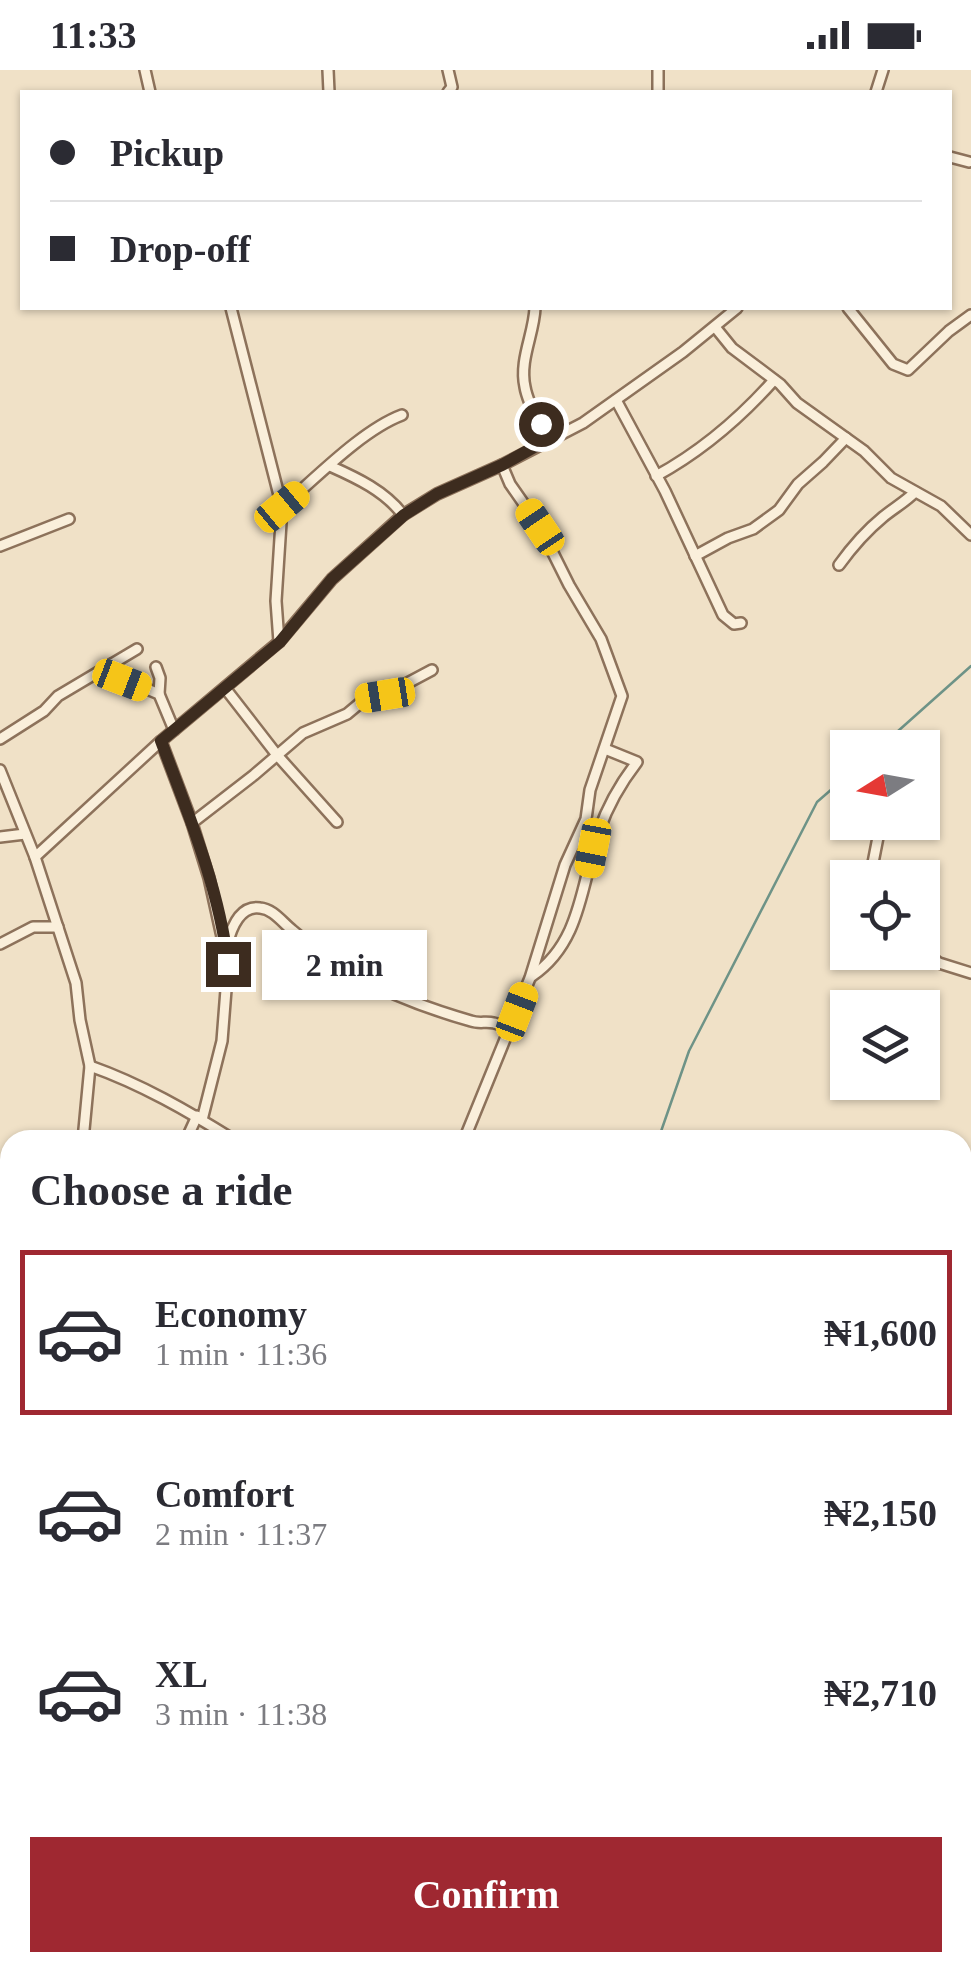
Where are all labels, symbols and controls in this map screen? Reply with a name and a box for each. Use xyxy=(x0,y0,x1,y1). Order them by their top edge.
text: 11:33 xyxy=(50,14,137,56)
text: Pickup xyxy=(110,132,224,174)
text: Drop-off xyxy=(110,228,251,270)
route start xyxy=(519,402,564,447)
car xyxy=(249,476,315,538)
car xyxy=(511,494,569,560)
car xyxy=(89,655,155,705)
car xyxy=(353,675,417,715)
north arrow xyxy=(830,730,940,840)
map controls xyxy=(830,730,940,1100)
car xyxy=(573,816,613,880)
button: locate xyxy=(830,860,940,970)
callout: 2 min xyxy=(263,929,428,999)
route end xyxy=(206,942,251,987)
text: 2 min xyxy=(306,947,383,983)
car xyxy=(492,979,542,1045)
button: layers xyxy=(830,990,940,1100)
text: Choose a ride xyxy=(30,1165,293,1215)
icon: car xyxy=(35,1288,125,1378)
text: Economy xyxy=(155,1293,307,1335)
text: ₦1,600 xyxy=(824,1312,937,1354)
text: 1 min · 11:36 xyxy=(155,1336,327,1372)
icon: car xyxy=(35,1468,125,1558)
text: Comfort xyxy=(155,1473,294,1515)
text: ₦2,150 xyxy=(824,1492,937,1534)
text: 2 min · 11:37 xyxy=(155,1516,327,1552)
icon: car xyxy=(35,1648,125,1738)
text: XL xyxy=(155,1653,208,1695)
text: ₦2,710 xyxy=(824,1672,937,1714)
text: 3 min · 11:38 xyxy=(155,1696,327,1732)
button: Confirm xyxy=(30,1837,942,1952)

